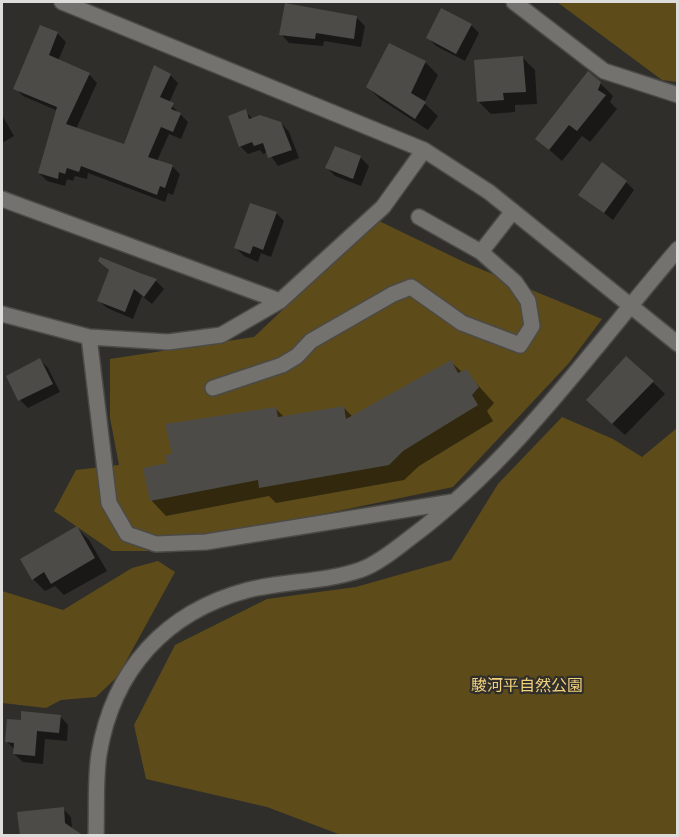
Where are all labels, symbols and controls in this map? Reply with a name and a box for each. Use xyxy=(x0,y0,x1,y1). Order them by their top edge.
park label: 駿河平自然公園 xyxy=(471,677,583,697)

